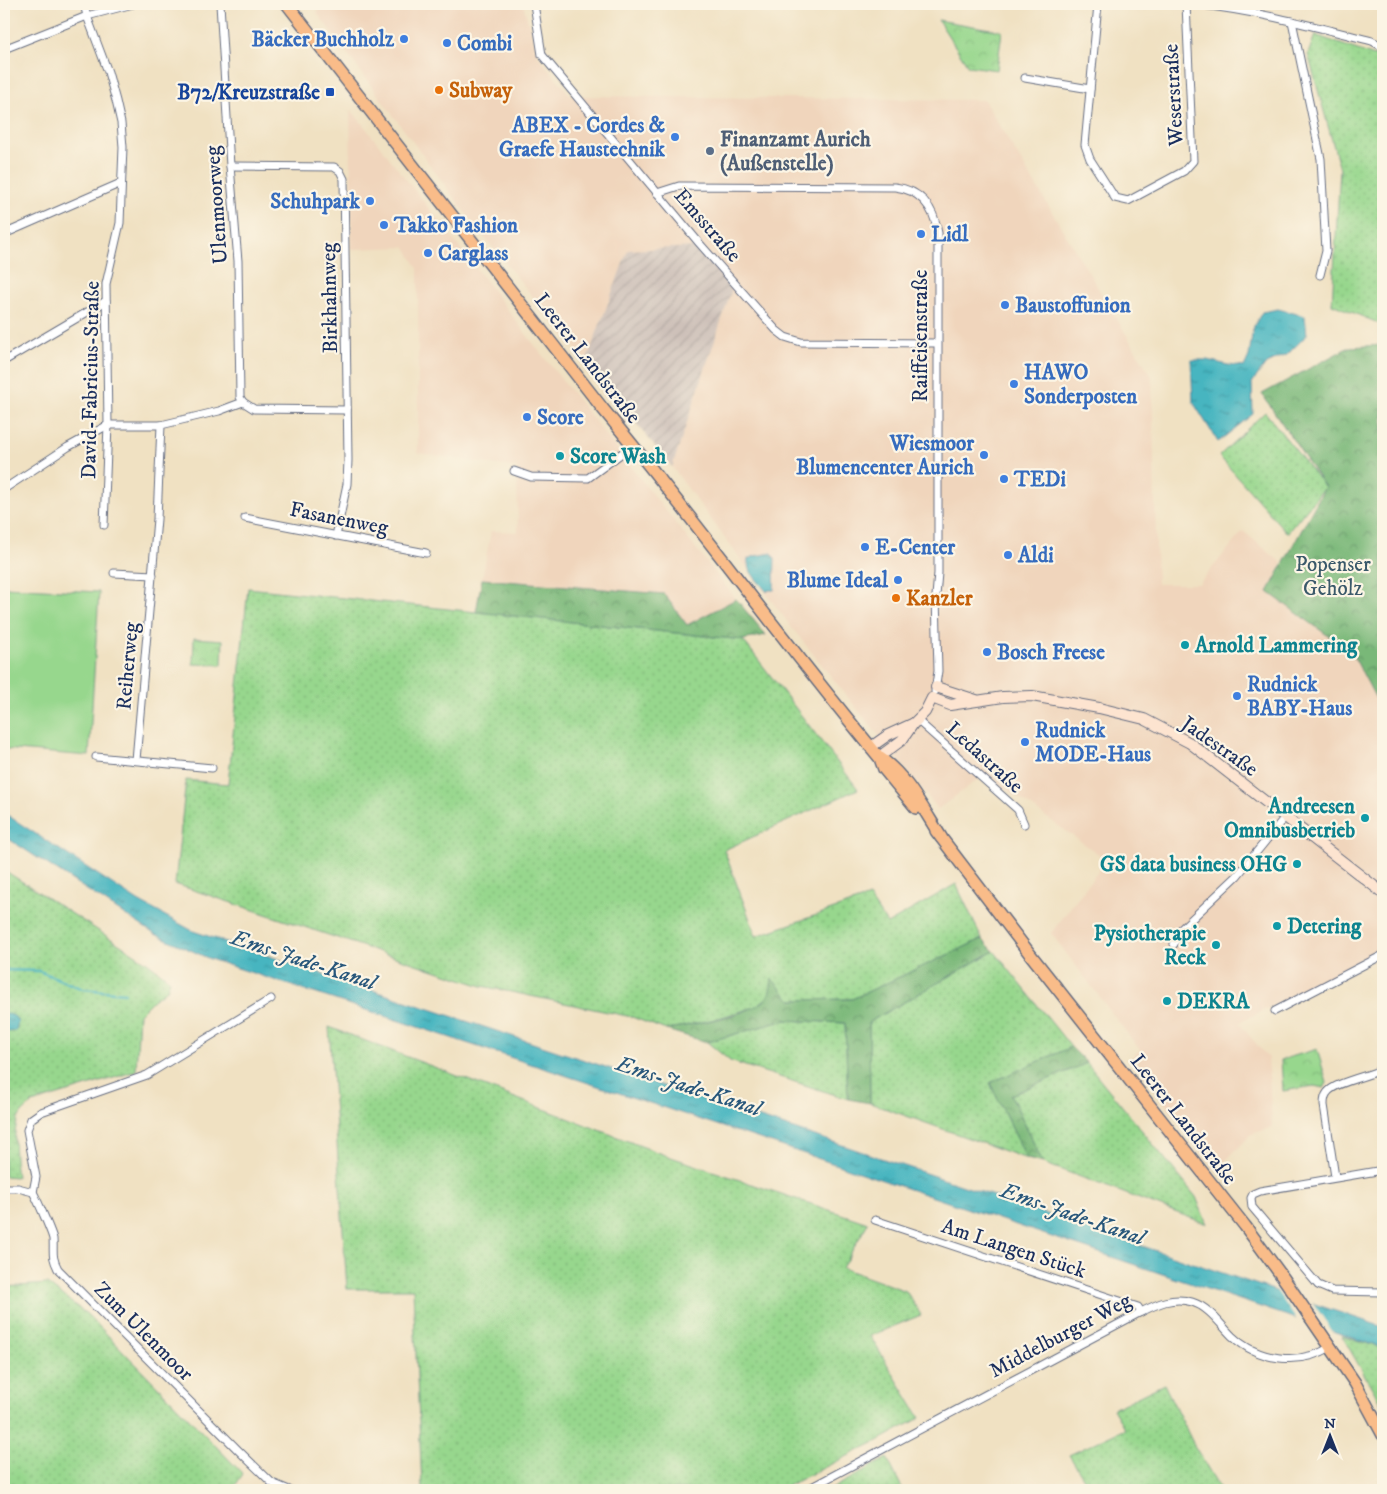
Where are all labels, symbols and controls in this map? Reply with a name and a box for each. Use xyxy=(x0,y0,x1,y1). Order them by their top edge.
place label: Bäcker Buchholz xyxy=(252,27,395,53)
place label: Combi xyxy=(457,31,513,57)
marker: Bäcker Buchholz xyxy=(398,33,410,45)
marker: Combi xyxy=(441,37,453,49)
street label: Weserstraße xyxy=(1158,43,1190,148)
place label: Subway xyxy=(449,78,513,104)
place label: B72/Kreuzstraße xyxy=(177,80,320,106)
marker: Subway xyxy=(433,84,445,96)
marker: B72/Kreuzstraße xyxy=(324,86,336,98)
place label: ABEX - Cordes & Graefe Haustechnik xyxy=(499,113,666,163)
place label: Finanzamt Aurich (Außenstelle) xyxy=(720,127,872,177)
marker: ABEX - Cordes & Graefe Haustechnik xyxy=(669,131,681,143)
street label: Ulenmoorweg xyxy=(200,144,234,265)
marker: Finanzamt Aurich (Außenstelle) xyxy=(704,145,716,157)
street label: Emsstraße xyxy=(668,183,747,268)
place label: Schuhpark xyxy=(270,189,361,215)
marker: Schuhpark xyxy=(364,195,376,207)
place label: Takko Fashion xyxy=(393,213,519,239)
marker: Takko Fashion xyxy=(378,219,390,231)
place label: Lidl xyxy=(931,222,969,248)
marker: Lidl xyxy=(915,228,927,240)
place label: Carglass xyxy=(438,241,508,267)
street label: Birkhahnweg xyxy=(316,242,344,354)
marker: Carglass xyxy=(422,247,434,259)
street label: Raiffeisenstraße xyxy=(908,269,934,402)
street label: David-Fabricius-Straße xyxy=(76,280,106,479)
street label: Leerer Landstraße xyxy=(528,288,646,429)
place label: Baustoffunion xyxy=(1015,293,1132,319)
marker: Baustoffunion xyxy=(999,299,1011,311)
place label: HAWO Sonderposten xyxy=(1024,360,1138,410)
marker: HAWO Sonderposten xyxy=(1008,378,1020,390)
place label: Score xyxy=(537,405,584,431)
marker: Score xyxy=(521,411,533,423)
place label: Wiesmoor Blumencenter Aurich xyxy=(796,431,975,481)
place label: Score Wash xyxy=(570,444,667,470)
marker: Wiesmoor Blumencenter Aurich xyxy=(978,449,990,461)
marker: Score Wash xyxy=(554,450,566,462)
place label: TEDi xyxy=(1013,467,1066,493)
marker: TEDi xyxy=(998,473,1010,485)
street label: Fasanenweg xyxy=(287,497,391,541)
place label: E-Center xyxy=(875,535,956,561)
marker: E-Center xyxy=(859,541,871,553)
place label: Aldi xyxy=(1017,543,1054,569)
marker: Aldi xyxy=(1002,549,1014,561)
park label: Popenser Gehölz xyxy=(1295,552,1371,602)
place label: Blume Ideal xyxy=(787,568,889,594)
marker: Blume Ideal xyxy=(892,574,904,586)
place label: Kanzler xyxy=(906,586,974,612)
marker: Kanzler xyxy=(890,592,902,604)
street label: Reiherweg xyxy=(111,620,145,711)
place label: Arnold Lammering xyxy=(1194,633,1358,659)
marker: Arnold Lammering xyxy=(1179,639,1191,651)
place label: Bosch Freese xyxy=(997,640,1105,666)
marker: Bosch Freese xyxy=(981,646,993,658)
place label: Rudnick BABY-Haus xyxy=(1247,672,1352,722)
marker: Rudnick BABY-Haus xyxy=(1231,690,1243,702)
street label: Jadestraße xyxy=(1174,710,1263,783)
street label: Ledastraße xyxy=(940,716,1029,799)
place label: Rudnick MODE-Haus xyxy=(1035,718,1151,768)
marker: Rudnick MODE-Haus xyxy=(1019,736,1031,748)
place label: Andreesen Omnibusbetrieb xyxy=(1224,794,1356,844)
marker: Andreesen Omnibusbetrieb xyxy=(1359,812,1371,824)
place label: GS data business OHG xyxy=(1100,852,1287,878)
marker: GS data business OHG xyxy=(1291,858,1303,870)
place label: Detering xyxy=(1287,914,1362,940)
marker: Detering xyxy=(1271,920,1283,932)
place label: Pysiotherapie Reck xyxy=(1093,921,1207,971)
water label: Ems-Jade-Kanal xyxy=(226,924,382,997)
marker: Pysiotherapie Reck xyxy=(1210,939,1222,951)
place label: DEKRA xyxy=(1177,989,1250,1015)
marker: DEKRA xyxy=(1161,995,1173,1007)
street label: Leerer Landstraße xyxy=(1124,1049,1242,1190)
water label: Ems-Jade-Kanal xyxy=(611,1050,767,1123)
water label: Ems-Jade-Kanal xyxy=(995,1176,1150,1252)
street label: Am Langen Stück xyxy=(938,1213,1090,1285)
street label: Zum Ulenmoor xyxy=(88,1277,199,1387)
street label: Middelburger Weg xyxy=(985,1287,1136,1384)
north arrow xyxy=(1304,1412,1354,1462)
text: N xyxy=(1324,1415,1336,1433)

